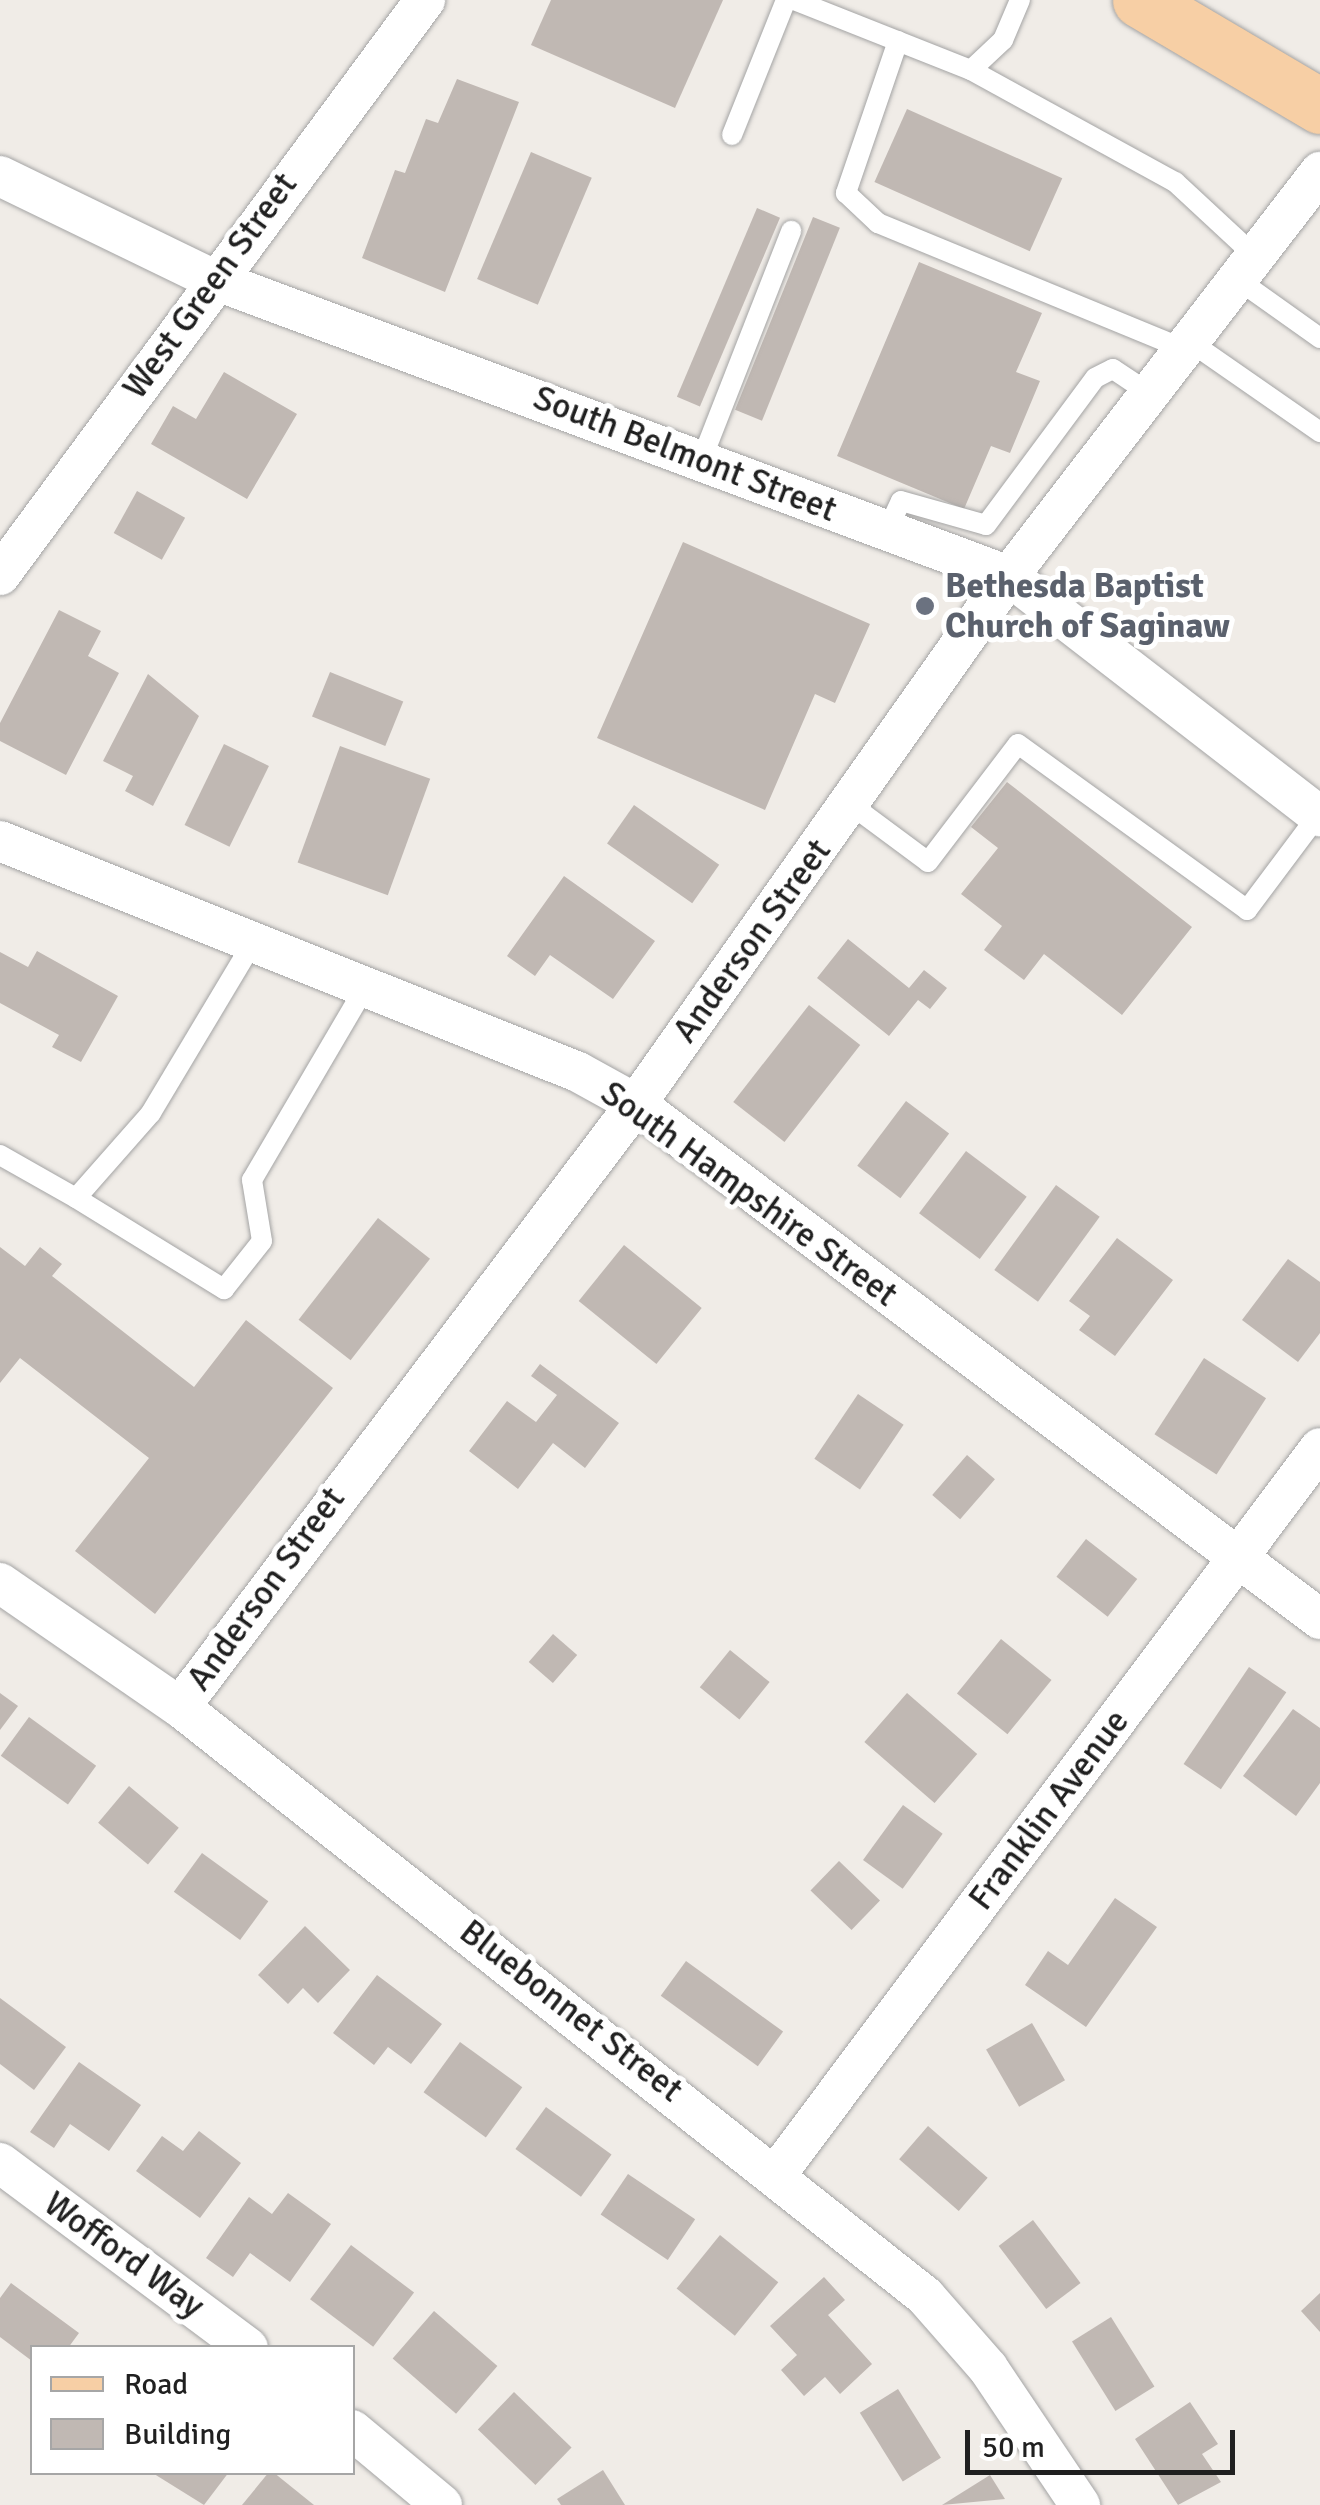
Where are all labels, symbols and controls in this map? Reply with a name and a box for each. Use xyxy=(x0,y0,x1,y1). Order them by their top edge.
street label: West Green Street xyxy=(114,165,306,407)
street label: South Belmont Street xyxy=(528,377,842,531)
place label: Bethesda Baptist Church of Saginaw xyxy=(945,565,1230,647)
marker: Bethesda Baptist Church of Saginaw xyxy=(914,595,936,617)
street label: Anderson Street xyxy=(664,831,840,1051)
street label: South Hampshire Street xyxy=(593,1072,905,1316)
street label: Anderson Street xyxy=(178,1479,354,1699)
street label: Franklin Avenue xyxy=(960,1702,1138,1918)
street label: Bluebonnet Street xyxy=(451,1911,691,2111)
street label: Wofford Way xyxy=(36,2183,212,2327)
legend xyxy=(30,2345,355,2475)
text: Road xyxy=(124,2366,188,2403)
scale bar xyxy=(970,2410,1240,2472)
text: Building xyxy=(124,2416,231,2453)
text: 50 m xyxy=(982,2429,1045,2466)

